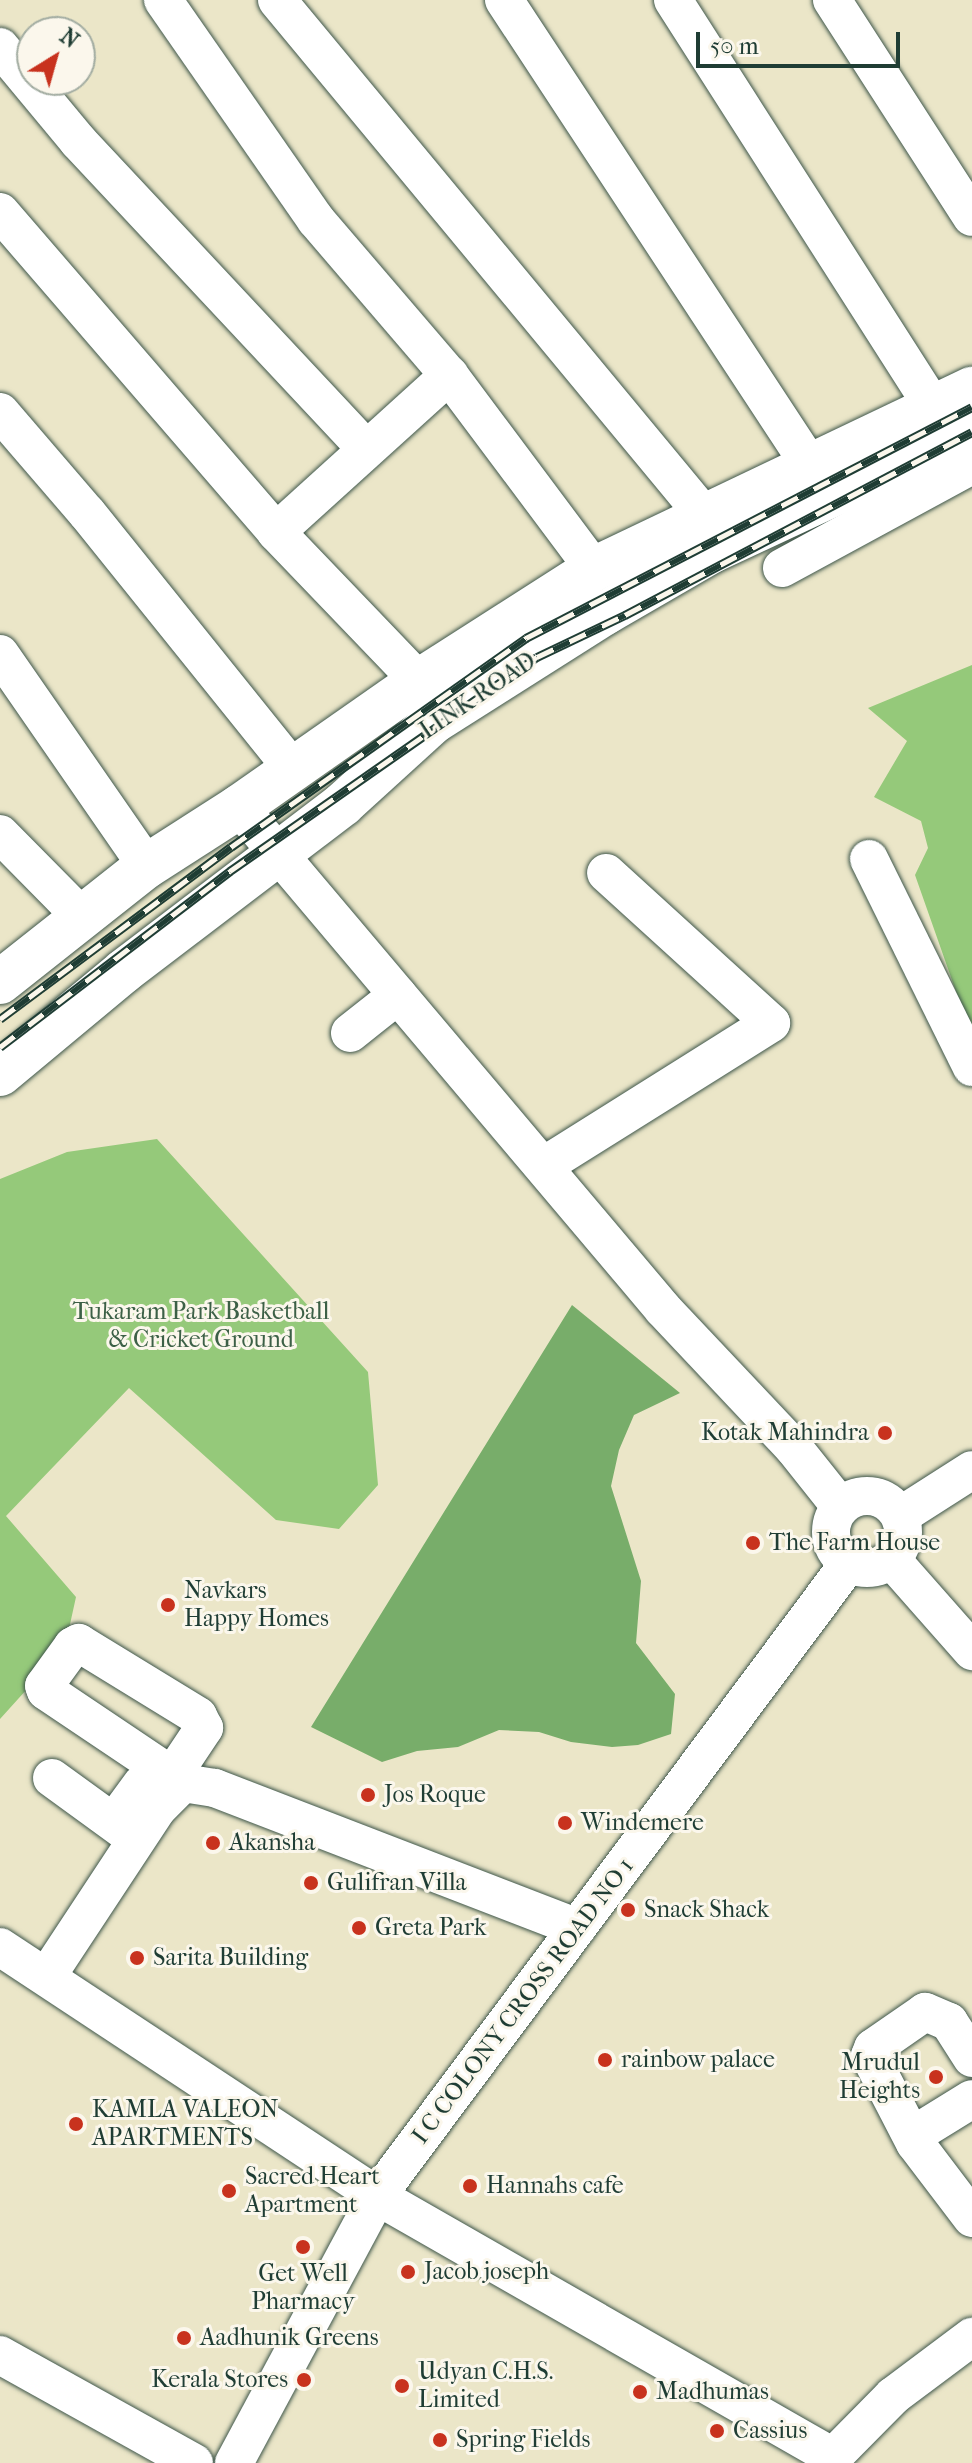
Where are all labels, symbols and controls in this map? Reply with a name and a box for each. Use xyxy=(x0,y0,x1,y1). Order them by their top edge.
north arrow xyxy=(16,16,96,96)
scale bar xyxy=(700,16,904,66)
text: N xyxy=(55,23,84,54)
text: 50 m xyxy=(710,32,759,60)
street label: LINK ROAD xyxy=(414,647,542,745)
park label: Tukaram Park Basketball & Cricket Ground xyxy=(73,1298,329,1354)
place label: Kotak Mahindra xyxy=(701,1419,869,1447)
marker: Kotak Mahindra xyxy=(876,1424,894,1442)
place label: The Farm House xyxy=(769,1529,940,1557)
marker: The Farm House xyxy=(744,1534,762,1552)
place label: Navkars Happy Homes xyxy=(184,1577,329,1633)
marker: Navkars Happy Homes xyxy=(159,1596,177,1614)
place label: Jos Roque xyxy=(384,1781,486,1809)
marker: Jos Roque xyxy=(359,1786,377,1804)
place label: Windemere xyxy=(581,1809,704,1837)
marker: Windemere xyxy=(556,1814,574,1832)
place label: Akansha xyxy=(229,1829,315,1857)
marker: Akansha xyxy=(204,1834,222,1852)
street label: I C COLONY CROSS ROAD NO 1 xyxy=(406,1852,640,2150)
place label: Gulifran Villa xyxy=(327,1869,467,1897)
marker: Gulifran Villa xyxy=(302,1874,320,1892)
place label: Snack Shack xyxy=(644,1896,769,1924)
marker: Snack Shack xyxy=(619,1901,637,1919)
place label: Greta Park xyxy=(375,1914,486,1942)
marker: Greta Park xyxy=(350,1919,368,1937)
place label: Sarita Building xyxy=(153,1944,308,1972)
marker: Sarita Building xyxy=(128,1949,146,1967)
place label: rainbow palace xyxy=(621,2046,775,2074)
place label: Mrudul Heights xyxy=(839,2049,920,2105)
marker: rainbow palace xyxy=(596,2051,614,2069)
marker: Mrudul Heights xyxy=(927,2068,945,2086)
place label: KAMLA VALEON APARTMENTS xyxy=(92,2096,278,2152)
marker: KAMLA VALEON APARTMENTS xyxy=(67,2115,85,2133)
place label: Sacred Heart Apartment xyxy=(245,2163,380,2219)
place label: Hannahs cafe xyxy=(486,2172,624,2200)
marker: Hannahs cafe xyxy=(461,2177,479,2195)
marker: Sacred Heart Apartment xyxy=(220,2182,238,2200)
marker: Get Well Pharmacy xyxy=(294,2238,312,2256)
place label: Jacob joseph xyxy=(424,2258,549,2286)
place label: Get Well Pharmacy xyxy=(251,2260,355,2316)
marker: Jacob joseph xyxy=(399,2263,417,2281)
place label: Aadhunik Greens xyxy=(200,2324,379,2352)
marker: Aadhunik Greens xyxy=(175,2329,193,2347)
place label: Udyan C.H.S. Limited xyxy=(418,2358,553,2414)
place label: Kerala Stores xyxy=(151,2366,288,2394)
marker: Kerala Stores xyxy=(295,2371,313,2389)
marker: Udyan C.H.S. Limited xyxy=(393,2377,411,2395)
place label: Madhumas xyxy=(656,2378,769,2406)
marker: Madhumas xyxy=(631,2383,649,2401)
place label: Cassius xyxy=(733,2417,807,2445)
marker: Cassius xyxy=(708,2422,726,2440)
place label: Spring Fields xyxy=(456,2426,590,2454)
marker: Spring Fields xyxy=(431,2431,449,2449)

